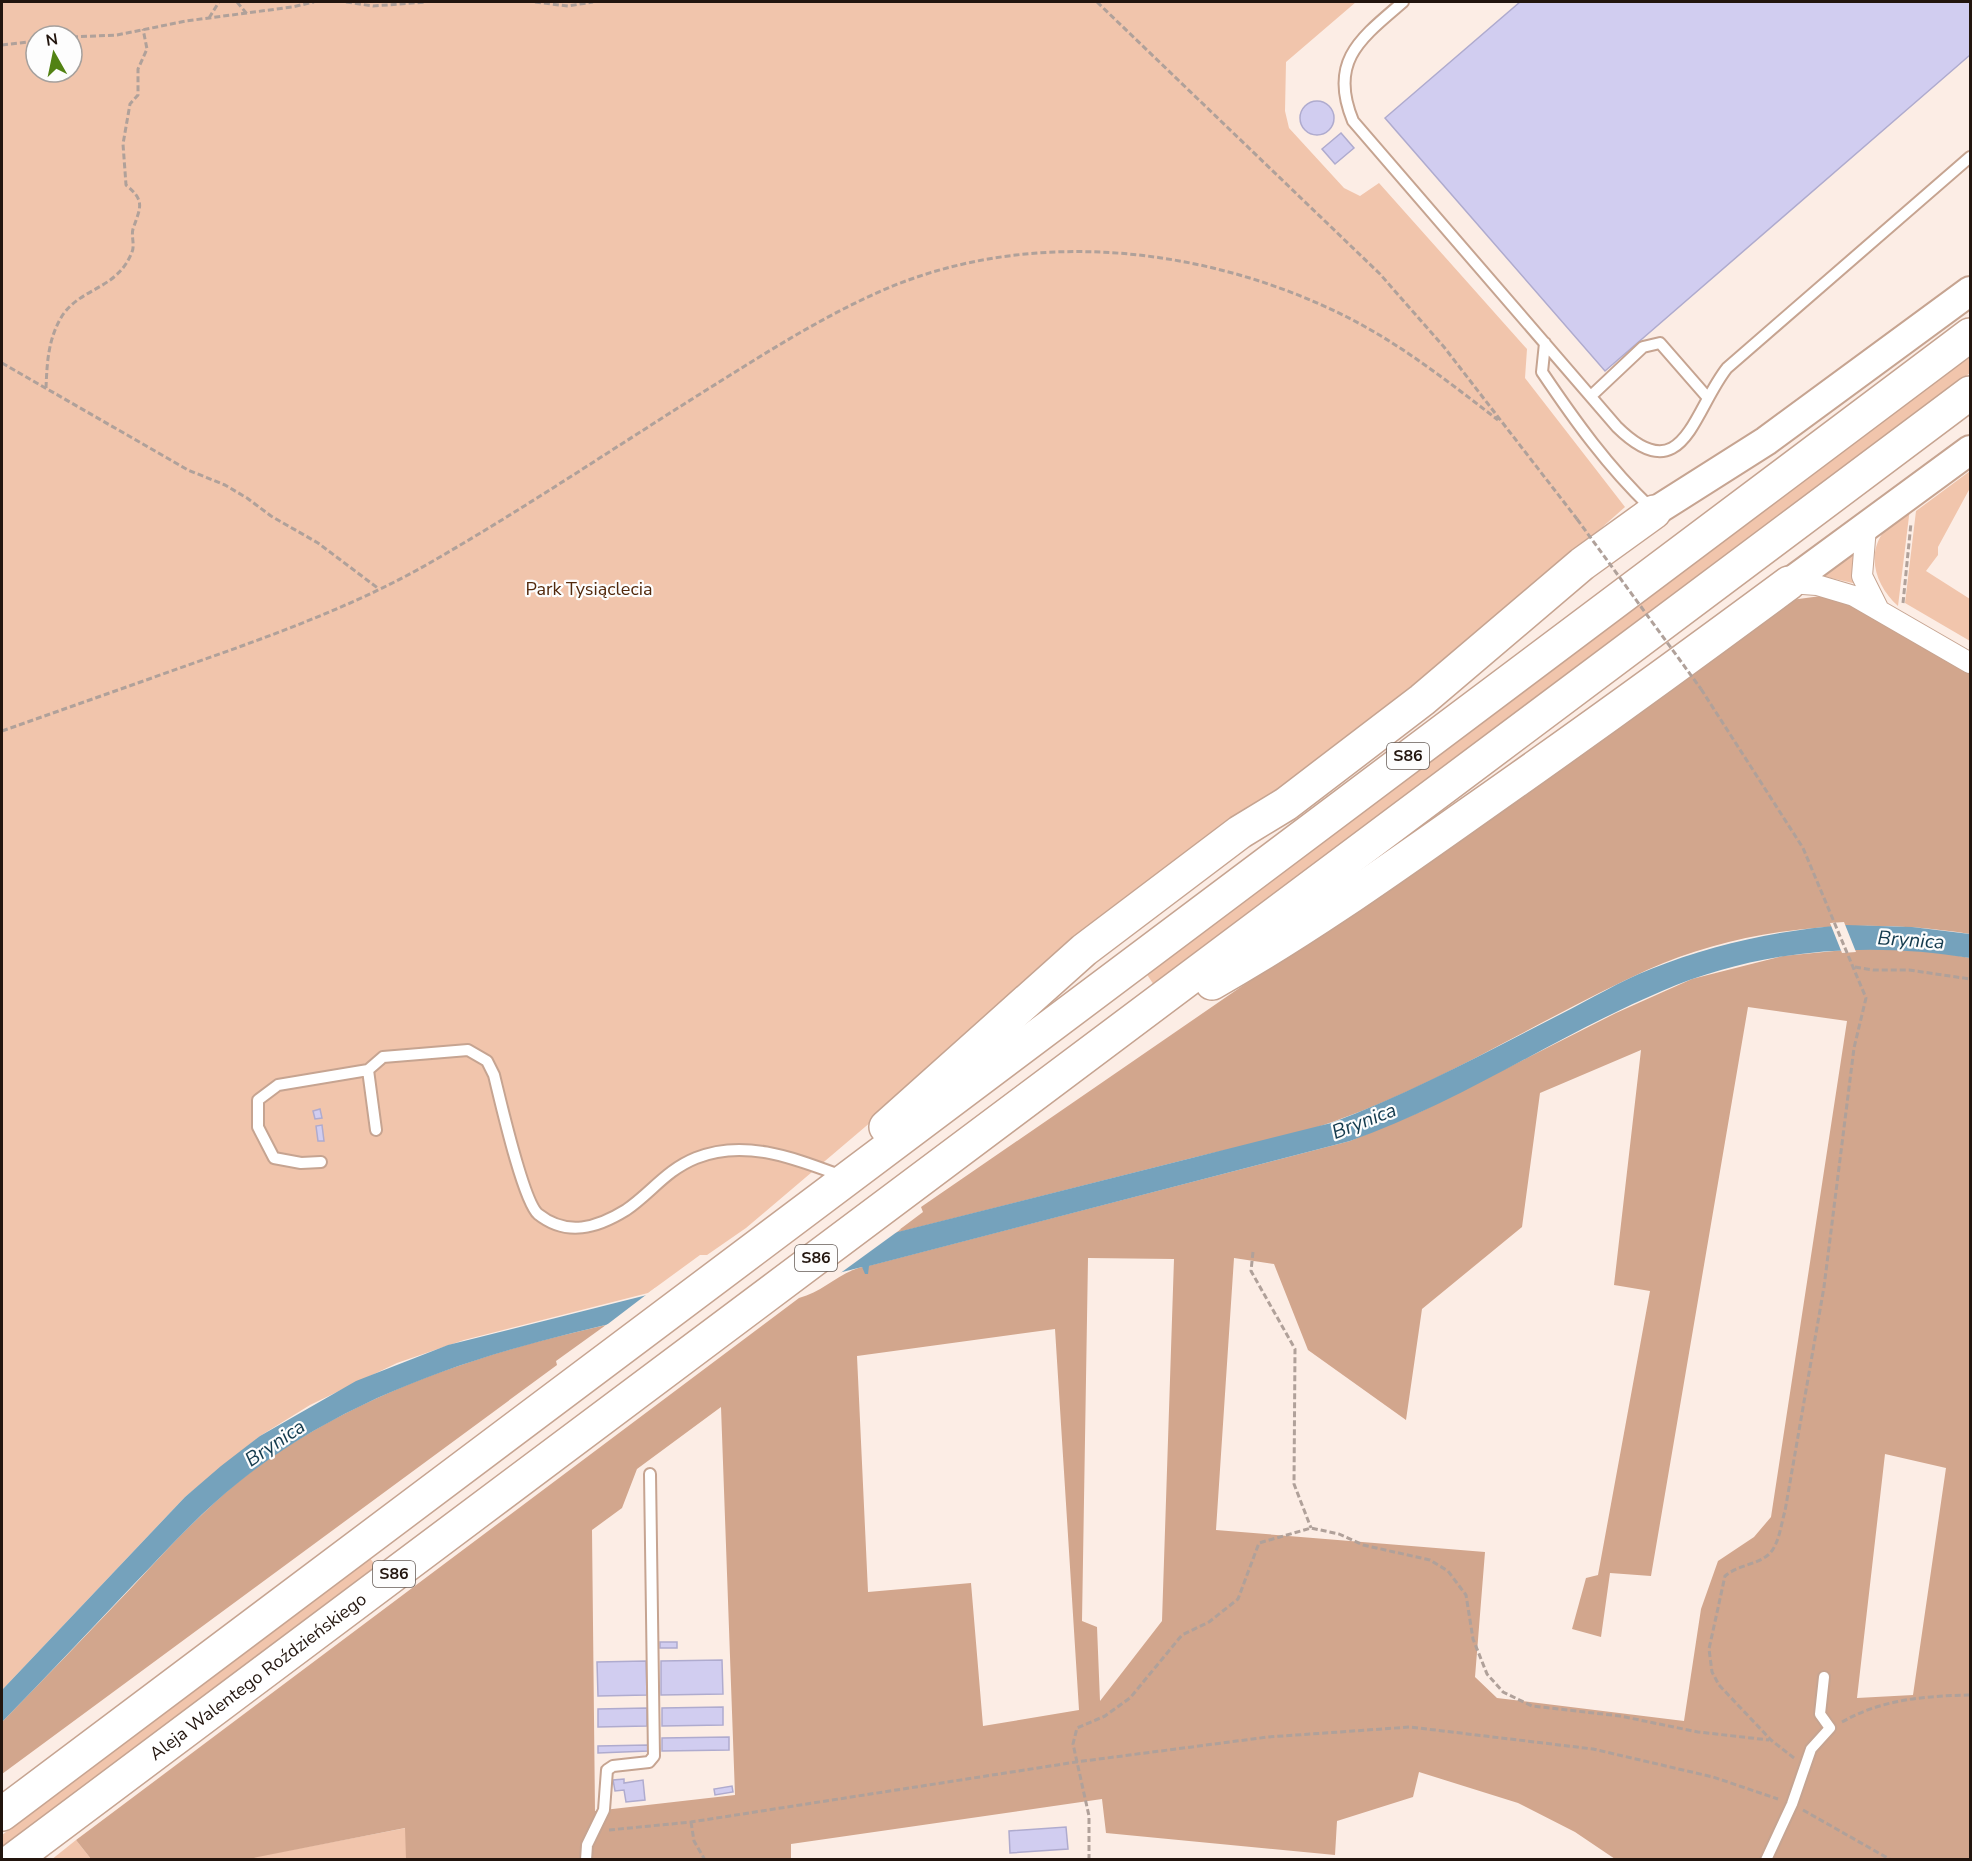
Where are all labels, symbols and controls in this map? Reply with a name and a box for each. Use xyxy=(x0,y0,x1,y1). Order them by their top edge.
north arrow xyxy=(24,24,84,84)
text: N xyxy=(44,28,59,52)
park label: Park Tysiąclecia xyxy=(526,577,652,601)
road number: S86 xyxy=(1387,743,1429,769)
water label: Brynica xyxy=(1876,924,1946,956)
water label: Brynica xyxy=(1328,1096,1400,1146)
road number: S86 xyxy=(795,1245,837,1271)
water label: Brynica xyxy=(240,1413,310,1473)
road number: S86 xyxy=(373,1561,415,1587)
street label: Aleja Walentego Roździeńskiego xyxy=(144,1587,371,1766)

